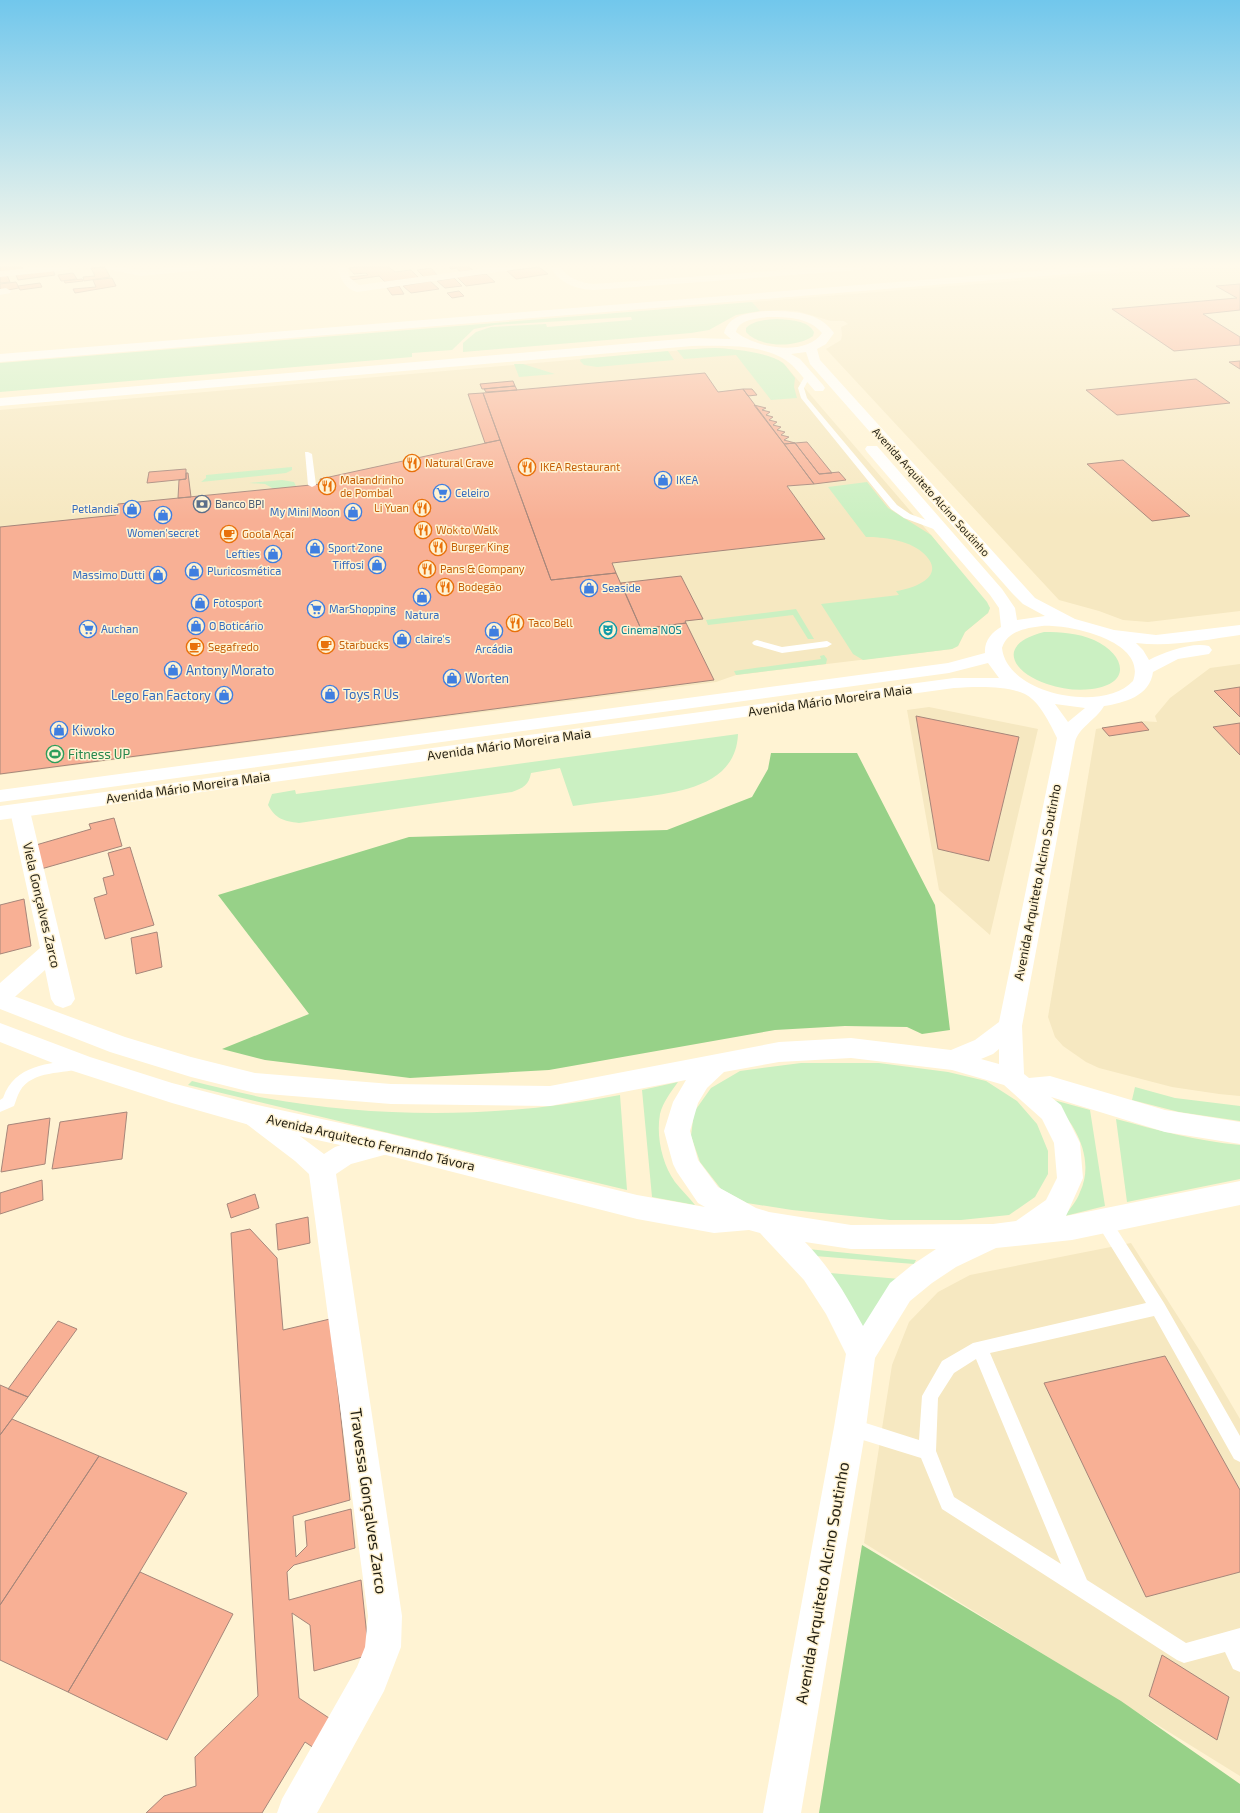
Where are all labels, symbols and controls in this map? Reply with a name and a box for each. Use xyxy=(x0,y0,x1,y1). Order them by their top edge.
street label: Avenida Arquiteto Alcino Soutinho xyxy=(870,425,993,559)
restaurant icon: Natural Crave xyxy=(402,453,422,473)
place label: Natural Crave xyxy=(425,456,494,469)
restaurant icon: IKEA Restaurant xyxy=(517,457,537,477)
place label: IKEA Restaurant xyxy=(540,460,620,473)
shop icon: IKEA xyxy=(653,470,673,490)
place label: Malandrinho de Pombal xyxy=(340,473,404,499)
place label: IKEA xyxy=(676,473,698,486)
restaurant icon: Malandrinho de Pombal xyxy=(317,476,337,496)
supermarket icon: Celeiro xyxy=(432,483,452,503)
place label: Celeiro xyxy=(455,486,490,499)
bank icon: Banco BPI xyxy=(192,494,212,514)
place label: Banco BPI xyxy=(215,497,264,510)
restaurant icon: Li Yuan xyxy=(412,498,432,518)
shop icon: Petlandia xyxy=(122,499,142,519)
place label: Li Yuan xyxy=(374,501,409,514)
place label: Petlandia xyxy=(72,502,119,515)
shop icon: My Mini Moon xyxy=(343,502,363,522)
shop icon: Women'secret xyxy=(153,505,173,525)
place label: My Mini Moon xyxy=(270,505,340,518)
restaurant icon: Wok to Walk xyxy=(413,520,433,540)
place label: Wok to Walk xyxy=(436,523,499,536)
cafe icon: Goola Açaí xyxy=(219,524,239,544)
place label: Women'secret xyxy=(127,526,199,539)
place label: Goola Açaí xyxy=(242,527,295,541)
restaurant icon: Burger King xyxy=(428,537,448,557)
shop icon: Sport Zone xyxy=(305,538,325,558)
place label: Burger King xyxy=(451,540,509,553)
place label: Sport Zone xyxy=(328,541,383,554)
shop icon: Lefties xyxy=(263,544,283,564)
place label: Lefties xyxy=(226,547,260,560)
shop icon: Tiffosi xyxy=(367,555,387,575)
place label: Tiffosi xyxy=(333,558,364,571)
restaurant icon: Pans & Company xyxy=(417,559,437,579)
shop icon: Pluricosmética xyxy=(184,561,204,581)
place label: Pans & Company xyxy=(440,562,525,575)
place label: Pluricosmética xyxy=(207,564,281,577)
shop icon: Massimo Dutti xyxy=(148,565,168,585)
place label: Massimo Dutti xyxy=(72,568,145,581)
restaurant icon: Bodegão xyxy=(435,577,455,597)
shop icon: Seaside xyxy=(579,578,599,598)
place label: Bodegão xyxy=(458,580,502,593)
place label: Seaside xyxy=(602,581,641,594)
shop icon: Natura xyxy=(412,587,432,607)
shop icon: Fotosport xyxy=(190,593,210,613)
place label: Fotosport xyxy=(213,596,262,609)
supermarket icon: MarShopping xyxy=(306,599,326,619)
place label: MarShopping xyxy=(329,602,396,615)
place label: Natura xyxy=(405,608,439,621)
restaurant icon: Taco Bell xyxy=(505,613,525,633)
shop icon: O Boticário xyxy=(186,616,206,636)
place label: Taco Bell xyxy=(528,616,573,629)
supermarket icon: Auchan xyxy=(78,619,98,639)
place label: O Boticário xyxy=(209,619,264,632)
theatre icon: Cinema NOS xyxy=(598,620,618,640)
shop icon: Arcádia xyxy=(484,621,504,641)
place label: Auchan xyxy=(101,622,138,635)
place label: Cinema NOS xyxy=(621,623,682,636)
shop icon: claire's xyxy=(392,629,412,649)
place label: claire's xyxy=(415,632,451,645)
cafe icon: Starbucks xyxy=(316,635,336,655)
cafe icon: Segafredo xyxy=(185,637,205,657)
place label: Starbucks xyxy=(339,638,389,651)
place label: Segafredo xyxy=(208,640,259,653)
place label: Arcádia xyxy=(475,642,513,655)
shop icon: Antony Morato xyxy=(163,660,183,680)
place label: Antony Morato xyxy=(186,662,275,678)
shop icon: Worten xyxy=(442,668,462,688)
place label: Worten xyxy=(465,670,509,686)
street label: Avenida Mário Moreira Maia xyxy=(747,681,913,719)
shop icon: Toys R Us xyxy=(320,684,340,704)
shop icon: Lego Fan Factory xyxy=(214,685,234,705)
place label: Toys R Us xyxy=(343,686,399,702)
place label: Lego Fan Factory xyxy=(111,687,211,703)
shop icon: Kiwoko xyxy=(49,720,69,740)
place label: Kiwoko xyxy=(72,722,115,738)
street label: Avenida Mário Moreira Maia xyxy=(426,725,592,763)
sports icon: Fitness UP xyxy=(45,744,65,764)
place label: Fitness UP xyxy=(68,746,130,762)
street label: Avenida Mário Moreira Maia xyxy=(105,768,271,806)
street label: Avenida Arquiteto Alcino Soutinho xyxy=(1010,782,1064,982)
street label: Viela Gonçalves Zarco xyxy=(19,841,64,970)
street label: Avenida Arquitecto Fernando Távora xyxy=(265,1110,477,1174)
street label: Travessa Gonçalves Zarco xyxy=(346,1407,392,1595)
street label: Avenida Arquiteto Alcino Soutinho xyxy=(791,1460,852,1706)

